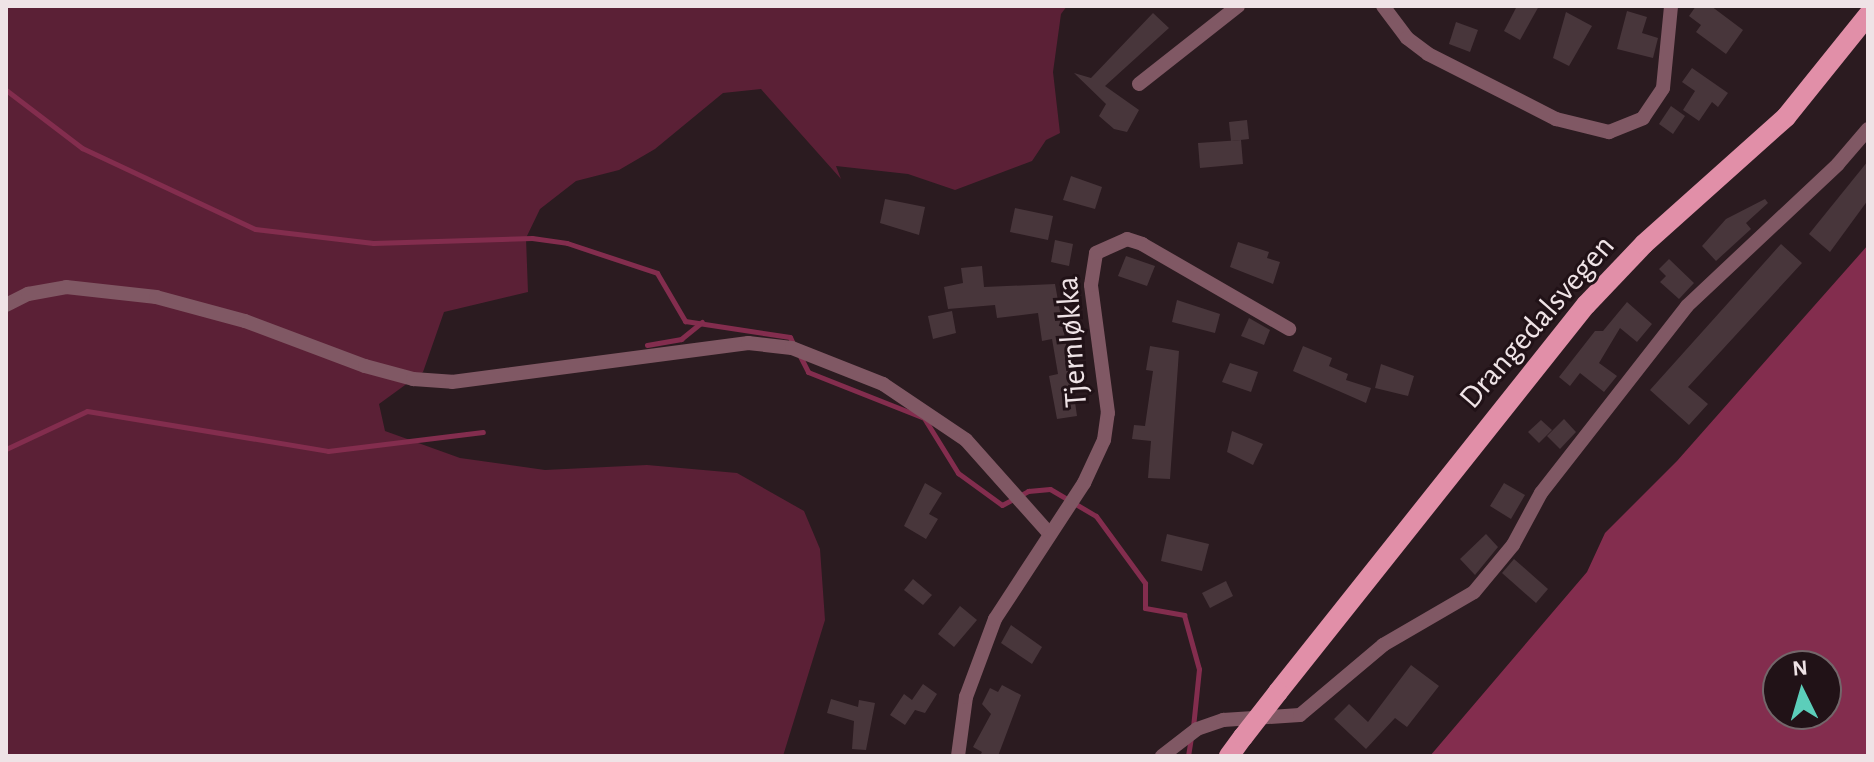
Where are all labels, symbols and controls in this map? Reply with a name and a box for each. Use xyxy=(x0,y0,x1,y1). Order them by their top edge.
street label: Drangedalsvegen xyxy=(1451,227,1623,417)
street label: Tjernløkka xyxy=(1048,275,1096,409)
north arrow xyxy=(1762,650,1842,730)
text: N xyxy=(1791,656,1809,680)

